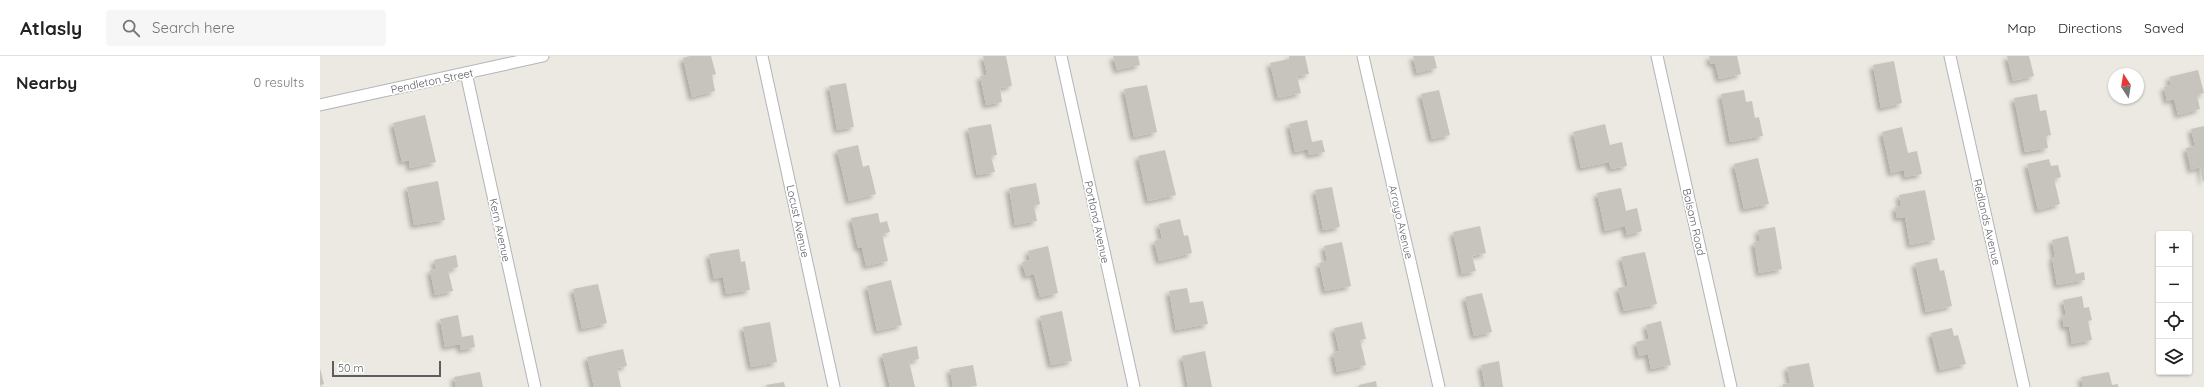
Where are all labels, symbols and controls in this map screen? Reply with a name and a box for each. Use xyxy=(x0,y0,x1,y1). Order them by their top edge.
search box xyxy=(106,10,386,46)
text: Atlasly xyxy=(20,16,82,40)
icon: search xyxy=(120,17,142,39)
text: Search here xyxy=(152,18,235,37)
text: Map xyxy=(2007,19,2036,37)
text: Directions xyxy=(2058,19,2122,37)
text: Saved xyxy=(2144,19,2184,37)
street label: Pendleton Street xyxy=(389,65,475,97)
north arrow xyxy=(2108,68,2144,104)
text: Nearby xyxy=(16,72,77,93)
text: 0 results xyxy=(253,74,304,90)
street label: Redlands Avenue xyxy=(1970,177,2004,267)
street label: Portland Avenue xyxy=(1081,180,1113,264)
street label: Locust Avenue xyxy=(783,183,813,259)
street label: Arroyo Avenue xyxy=(1386,184,1416,260)
street label: Balsam Road xyxy=(1679,187,1709,257)
street label: Kern Avenue xyxy=(486,197,514,263)
map controls xyxy=(2156,231,2192,375)
button: + xyxy=(2156,231,2192,267)
button: − xyxy=(2156,267,2192,303)
button: locate xyxy=(2156,303,2192,339)
button: layers xyxy=(2156,339,2192,375)
scale bar xyxy=(332,359,441,378)
text: 50 m xyxy=(338,361,364,375)

